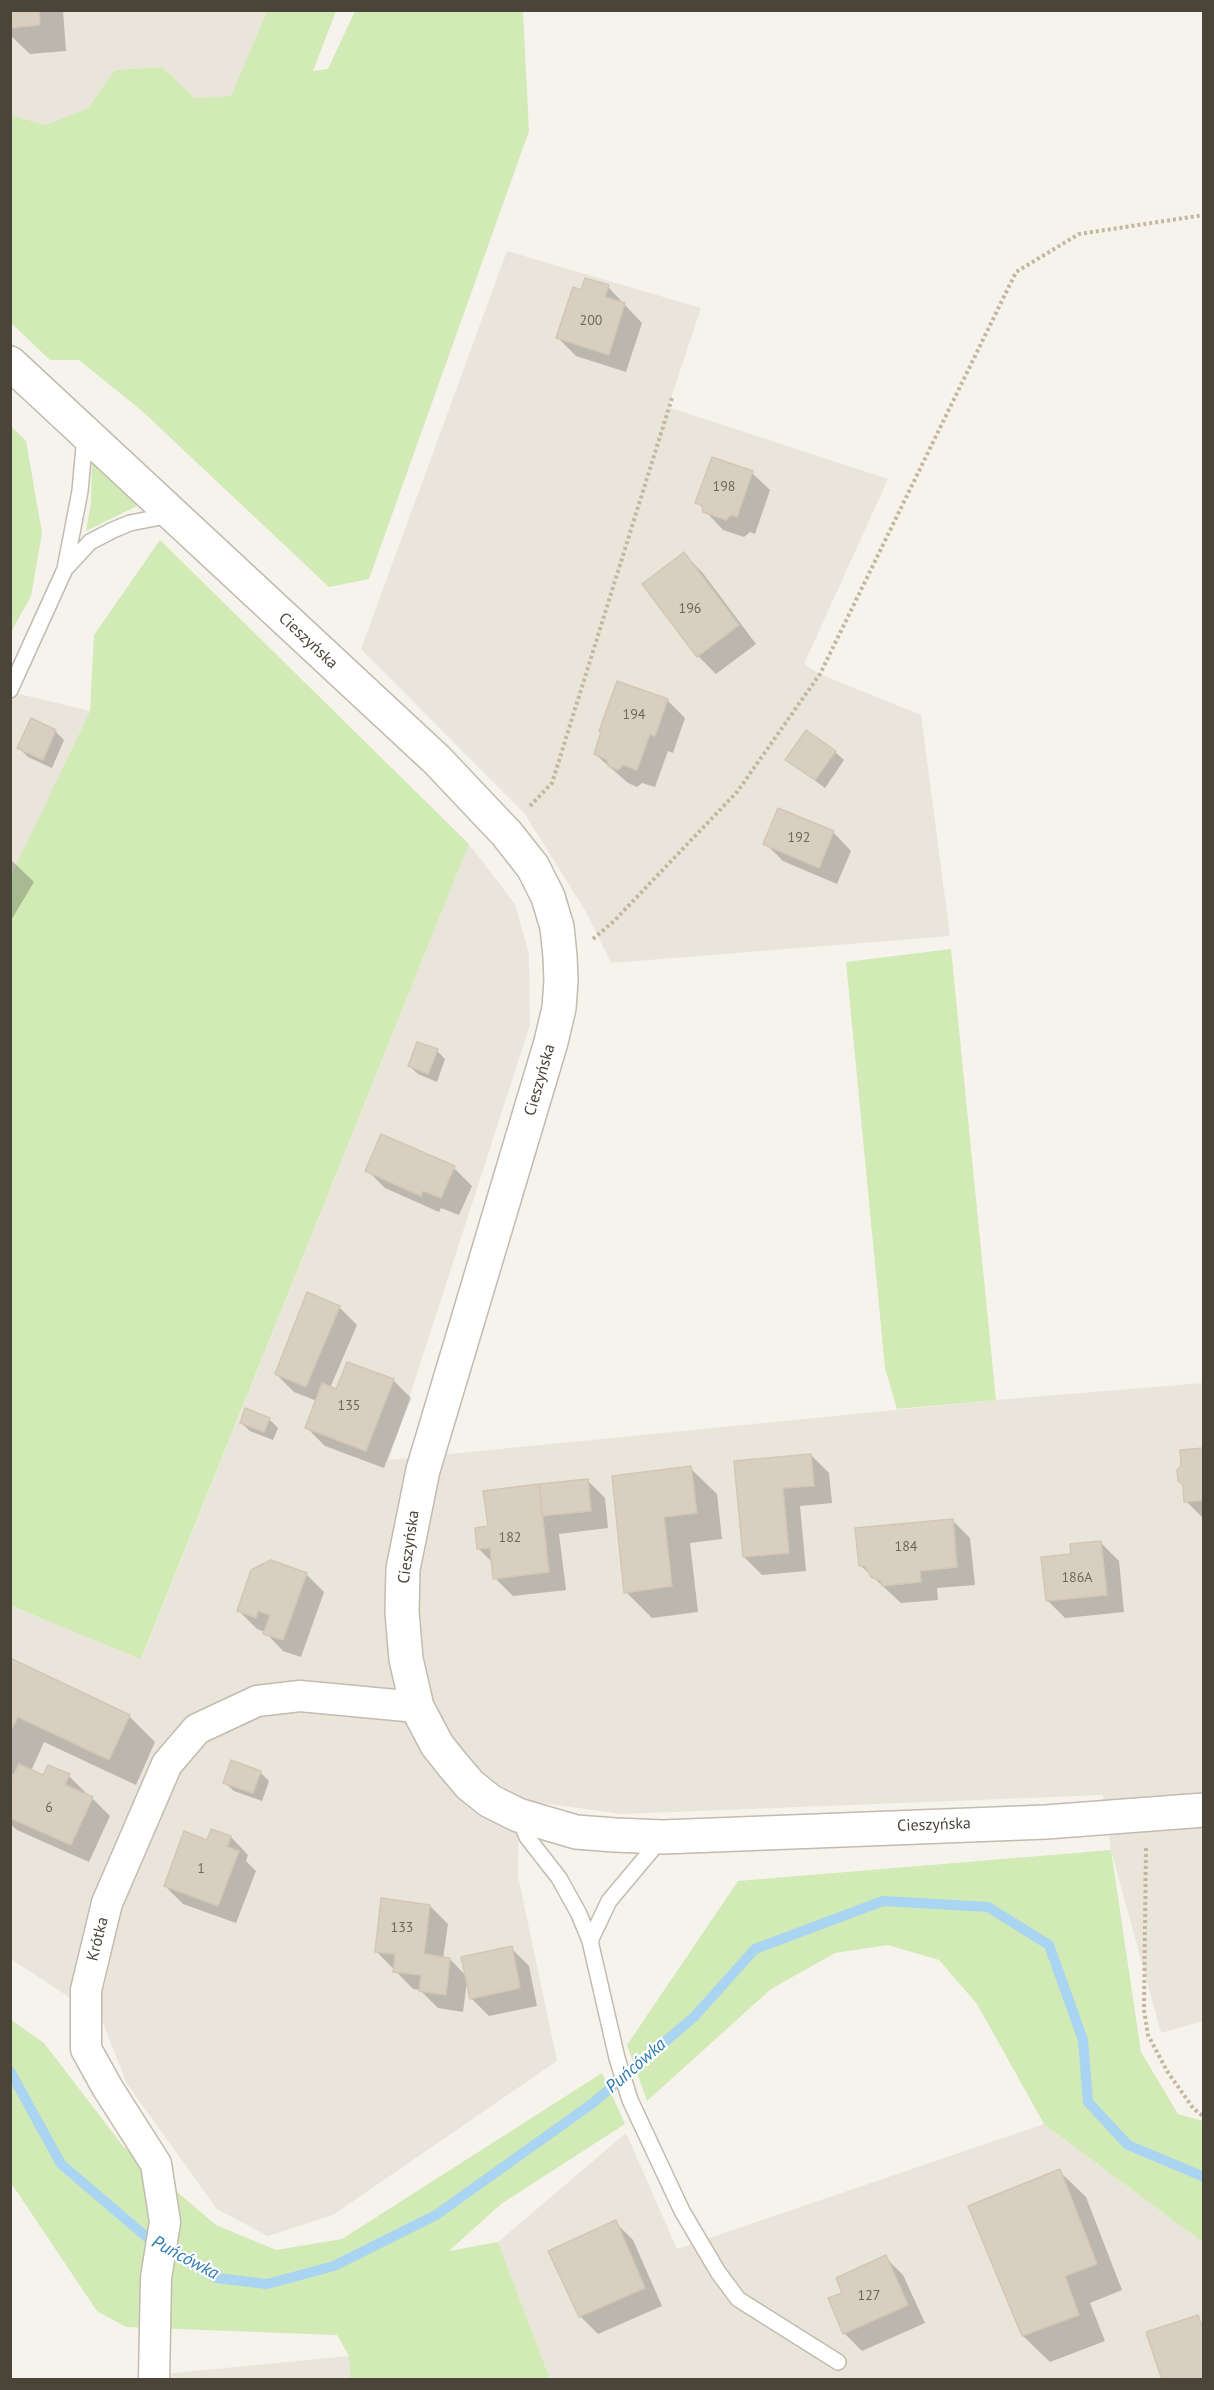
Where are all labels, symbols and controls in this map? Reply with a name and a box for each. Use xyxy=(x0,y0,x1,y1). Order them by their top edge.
house number: 200 xyxy=(580,313,602,329)
house number: 198 xyxy=(713,479,735,495)
house number: 196 xyxy=(679,601,701,617)
street label: Cieszyńska xyxy=(274,609,342,673)
house number: 194 xyxy=(623,707,645,723)
house number: 192 xyxy=(788,830,810,846)
street label: Cieszyńska xyxy=(521,1042,559,1118)
house number: 135 xyxy=(338,1398,360,1414)
street label: Cieszyńska xyxy=(394,1509,424,1585)
house number: 182 xyxy=(499,1530,521,1546)
house number: 184 xyxy=(895,1539,917,1555)
house number: 186A xyxy=(1061,1570,1093,1586)
house number: 6 xyxy=(45,1800,53,1816)
street label: Cieszyńska xyxy=(897,1814,971,1836)
house number: 1 xyxy=(197,1861,205,1877)
street label: Krótka xyxy=(83,1915,113,1963)
house number: 133 xyxy=(391,1920,413,1936)
water label: Puńcówka xyxy=(601,2034,671,2098)
water label: Puńcówka xyxy=(148,2231,222,2285)
house number: 127 xyxy=(858,2288,880,2304)

